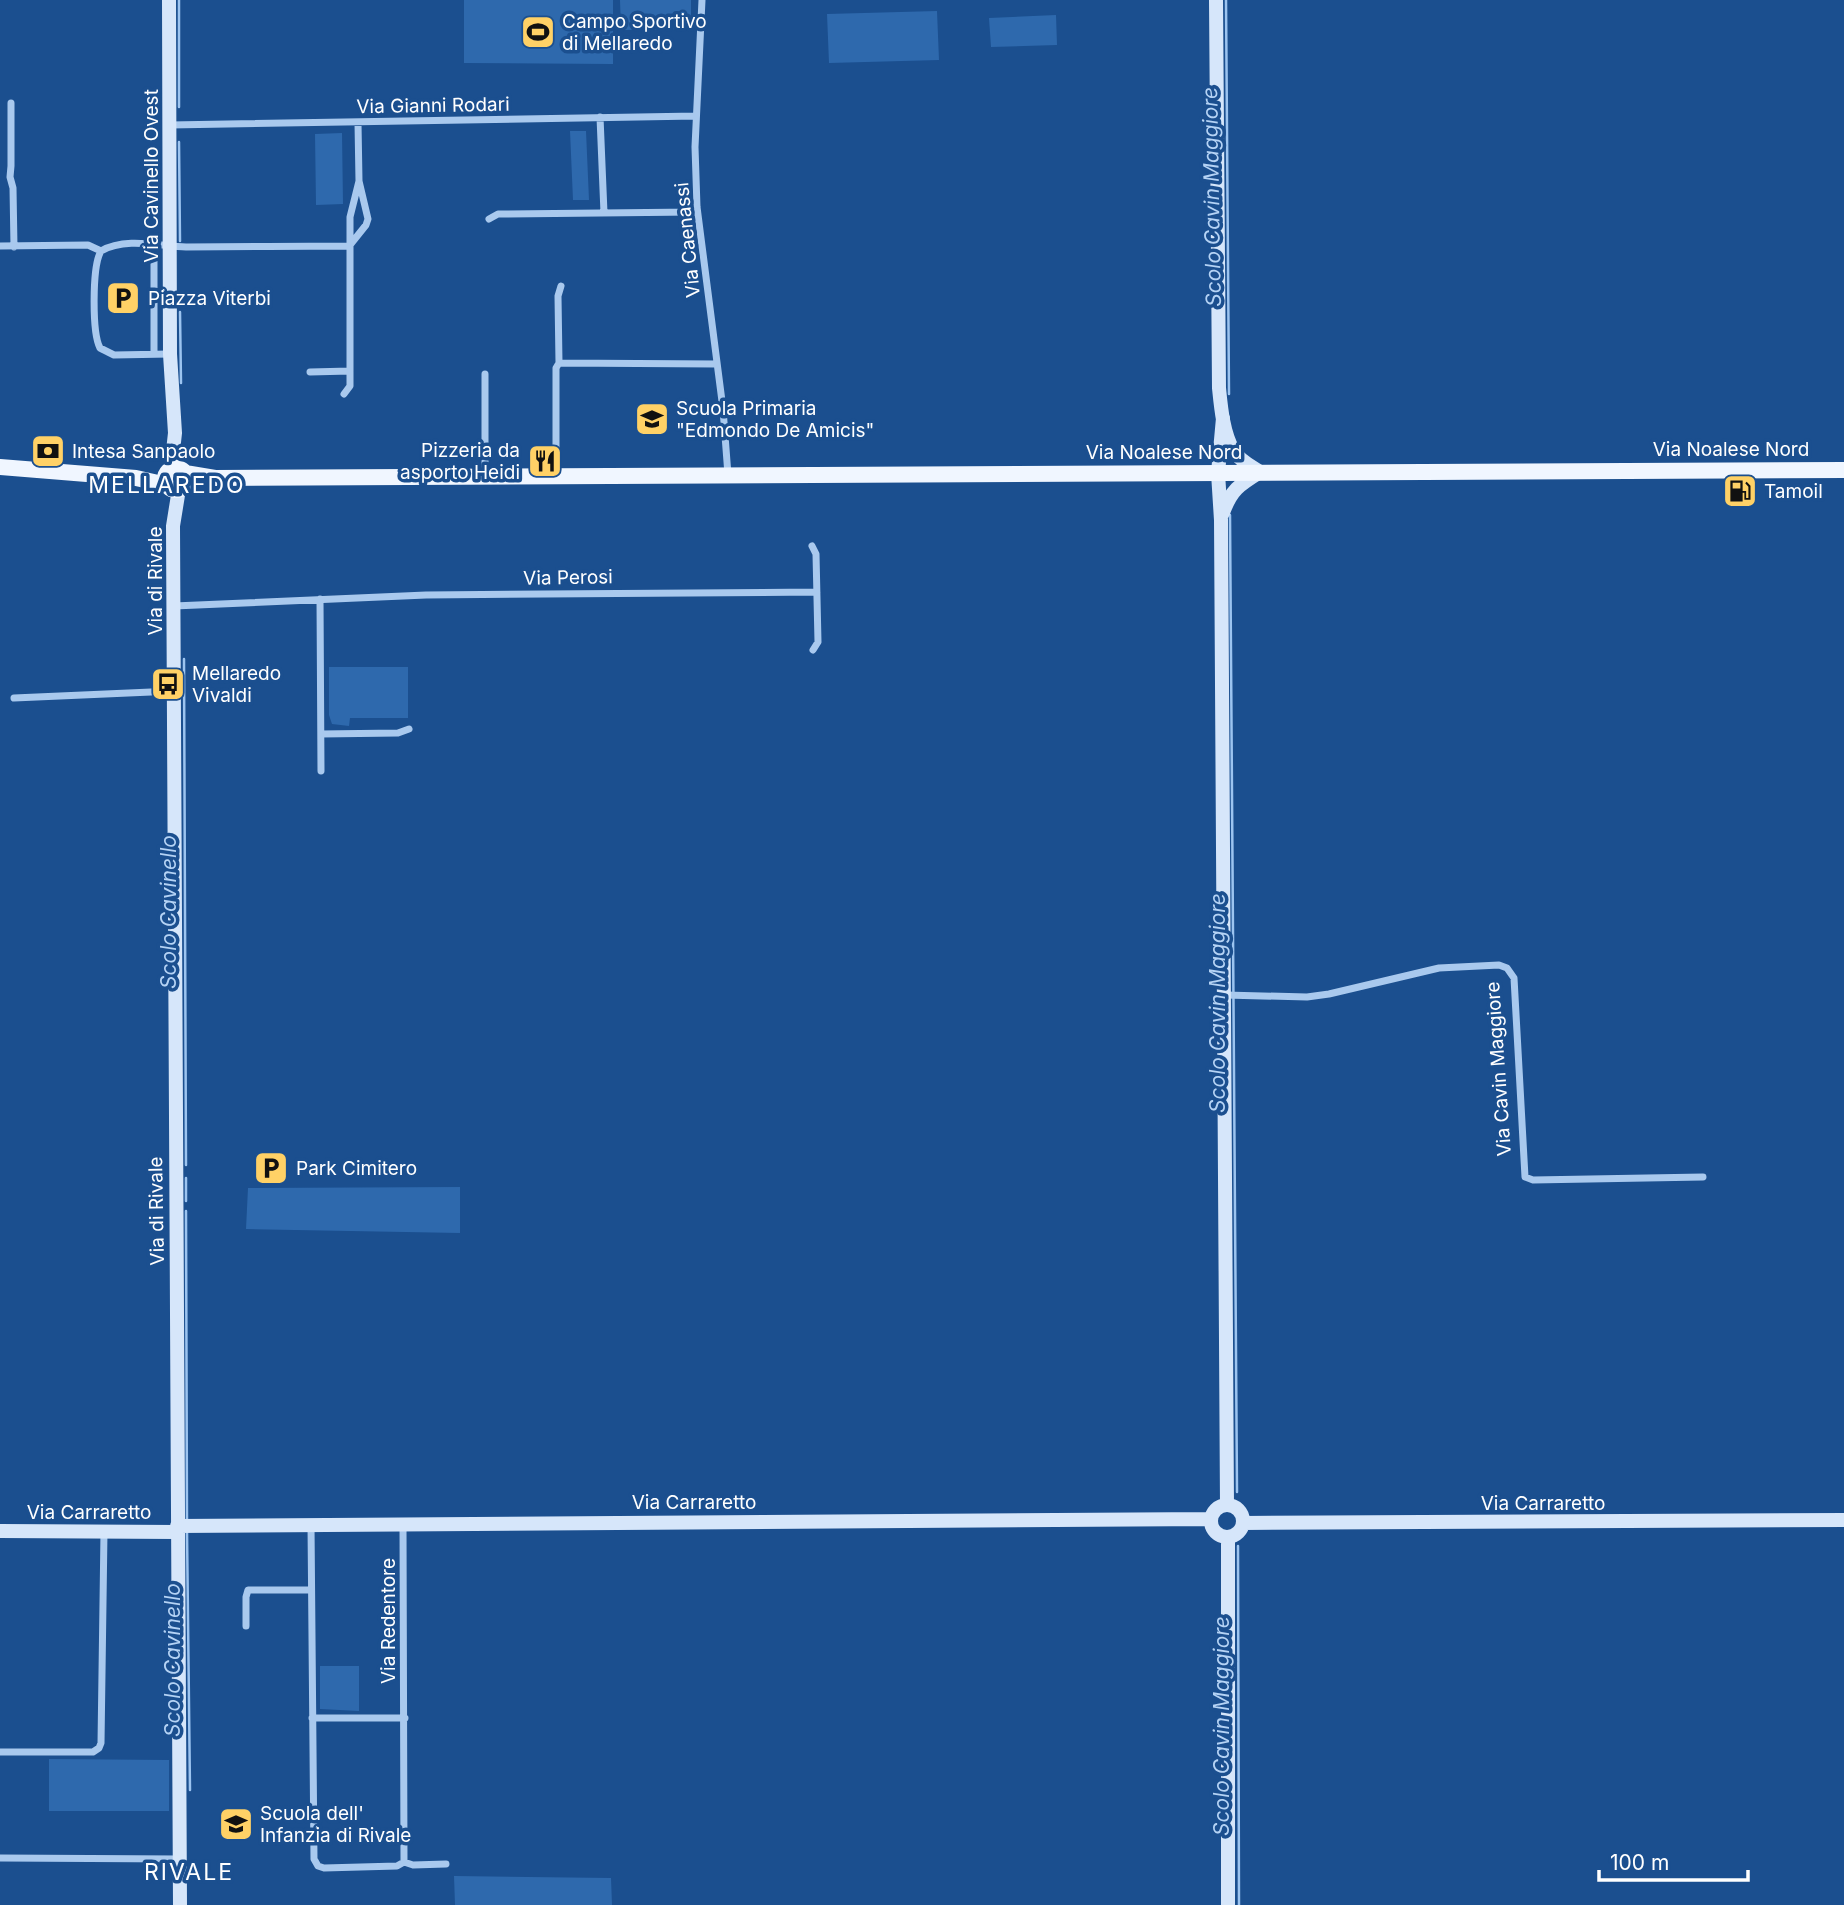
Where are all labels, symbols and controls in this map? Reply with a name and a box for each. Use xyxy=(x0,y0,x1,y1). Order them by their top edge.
place label: Campo Sportivo di Mellaredo xyxy=(562,10,707,55)
sports icon: Campo Sportivo di Mellaredo xyxy=(519,13,557,51)
water label: Scolo Cavin Maggiore xyxy=(1197,87,1226,307)
street label: Via Cavinello Ovest xyxy=(140,89,163,263)
street label: Via Gianni Rodari xyxy=(356,93,510,118)
street label: Via Caenassi xyxy=(670,181,705,299)
parking icon: Piazza Viterbi xyxy=(104,279,142,317)
place label: Piazza Viterbi xyxy=(148,287,271,310)
place label: Scuola Primaria "Edmondo De Amicis" xyxy=(676,397,874,442)
school or university icon: Scuola Primaria "Edmondo De Amicis" xyxy=(633,400,671,438)
bank icon: Intesa Sanpaolo xyxy=(29,432,67,470)
street label: Via Noalese Nord xyxy=(1653,438,1809,461)
place label: Pizzeria da asporto Heidi xyxy=(400,439,520,484)
place label: Intesa Sanpaolo xyxy=(72,440,215,463)
street label: Via Noalese Nord xyxy=(1086,441,1242,464)
restaurant icon: Pizzeria da asporto Heidi xyxy=(526,442,564,480)
district label: MELLAREDO xyxy=(88,471,246,499)
fuel station icon: Tamoil xyxy=(1721,472,1759,510)
place label: Tamoil xyxy=(1764,480,1823,503)
street label: Via di Rivale xyxy=(144,526,167,636)
street label: Via Perosi xyxy=(523,565,613,590)
place label: Mellaredo Vivaldi xyxy=(192,662,281,707)
bus stop icon: Mellaredo Vivaldi xyxy=(149,665,187,703)
water label: Scolo Cavinello xyxy=(156,835,181,989)
water label: Scolo Cavin Maggiore xyxy=(1205,893,1230,1113)
street label: Via Cavin Maggiore xyxy=(1481,981,1516,1157)
parking icon: Park Cimitero xyxy=(252,1149,290,1187)
street label: Via di Rivale xyxy=(144,1156,169,1266)
place label: Park Cimitero xyxy=(296,1157,417,1180)
street label: Via Carraretto xyxy=(632,1491,756,1514)
street label: Via Carraretto xyxy=(1481,1492,1605,1515)
street label: Via Carraretto xyxy=(27,1501,151,1524)
street label: Via Redentore xyxy=(377,1558,400,1684)
water label: Scolo Cavinello xyxy=(160,1583,185,1737)
water label: Scolo Cavin Maggiore xyxy=(1209,1616,1234,1836)
place label: Scuola dell' Infanzia di Rivale xyxy=(260,1802,411,1847)
school or university icon: Scuola dell' Infanzia di Rivale xyxy=(217,1805,255,1843)
scale bar xyxy=(1599,1839,1748,1883)
text: 100 m xyxy=(1610,1850,1669,1875)
district label: RIVALE xyxy=(144,1858,234,1886)

